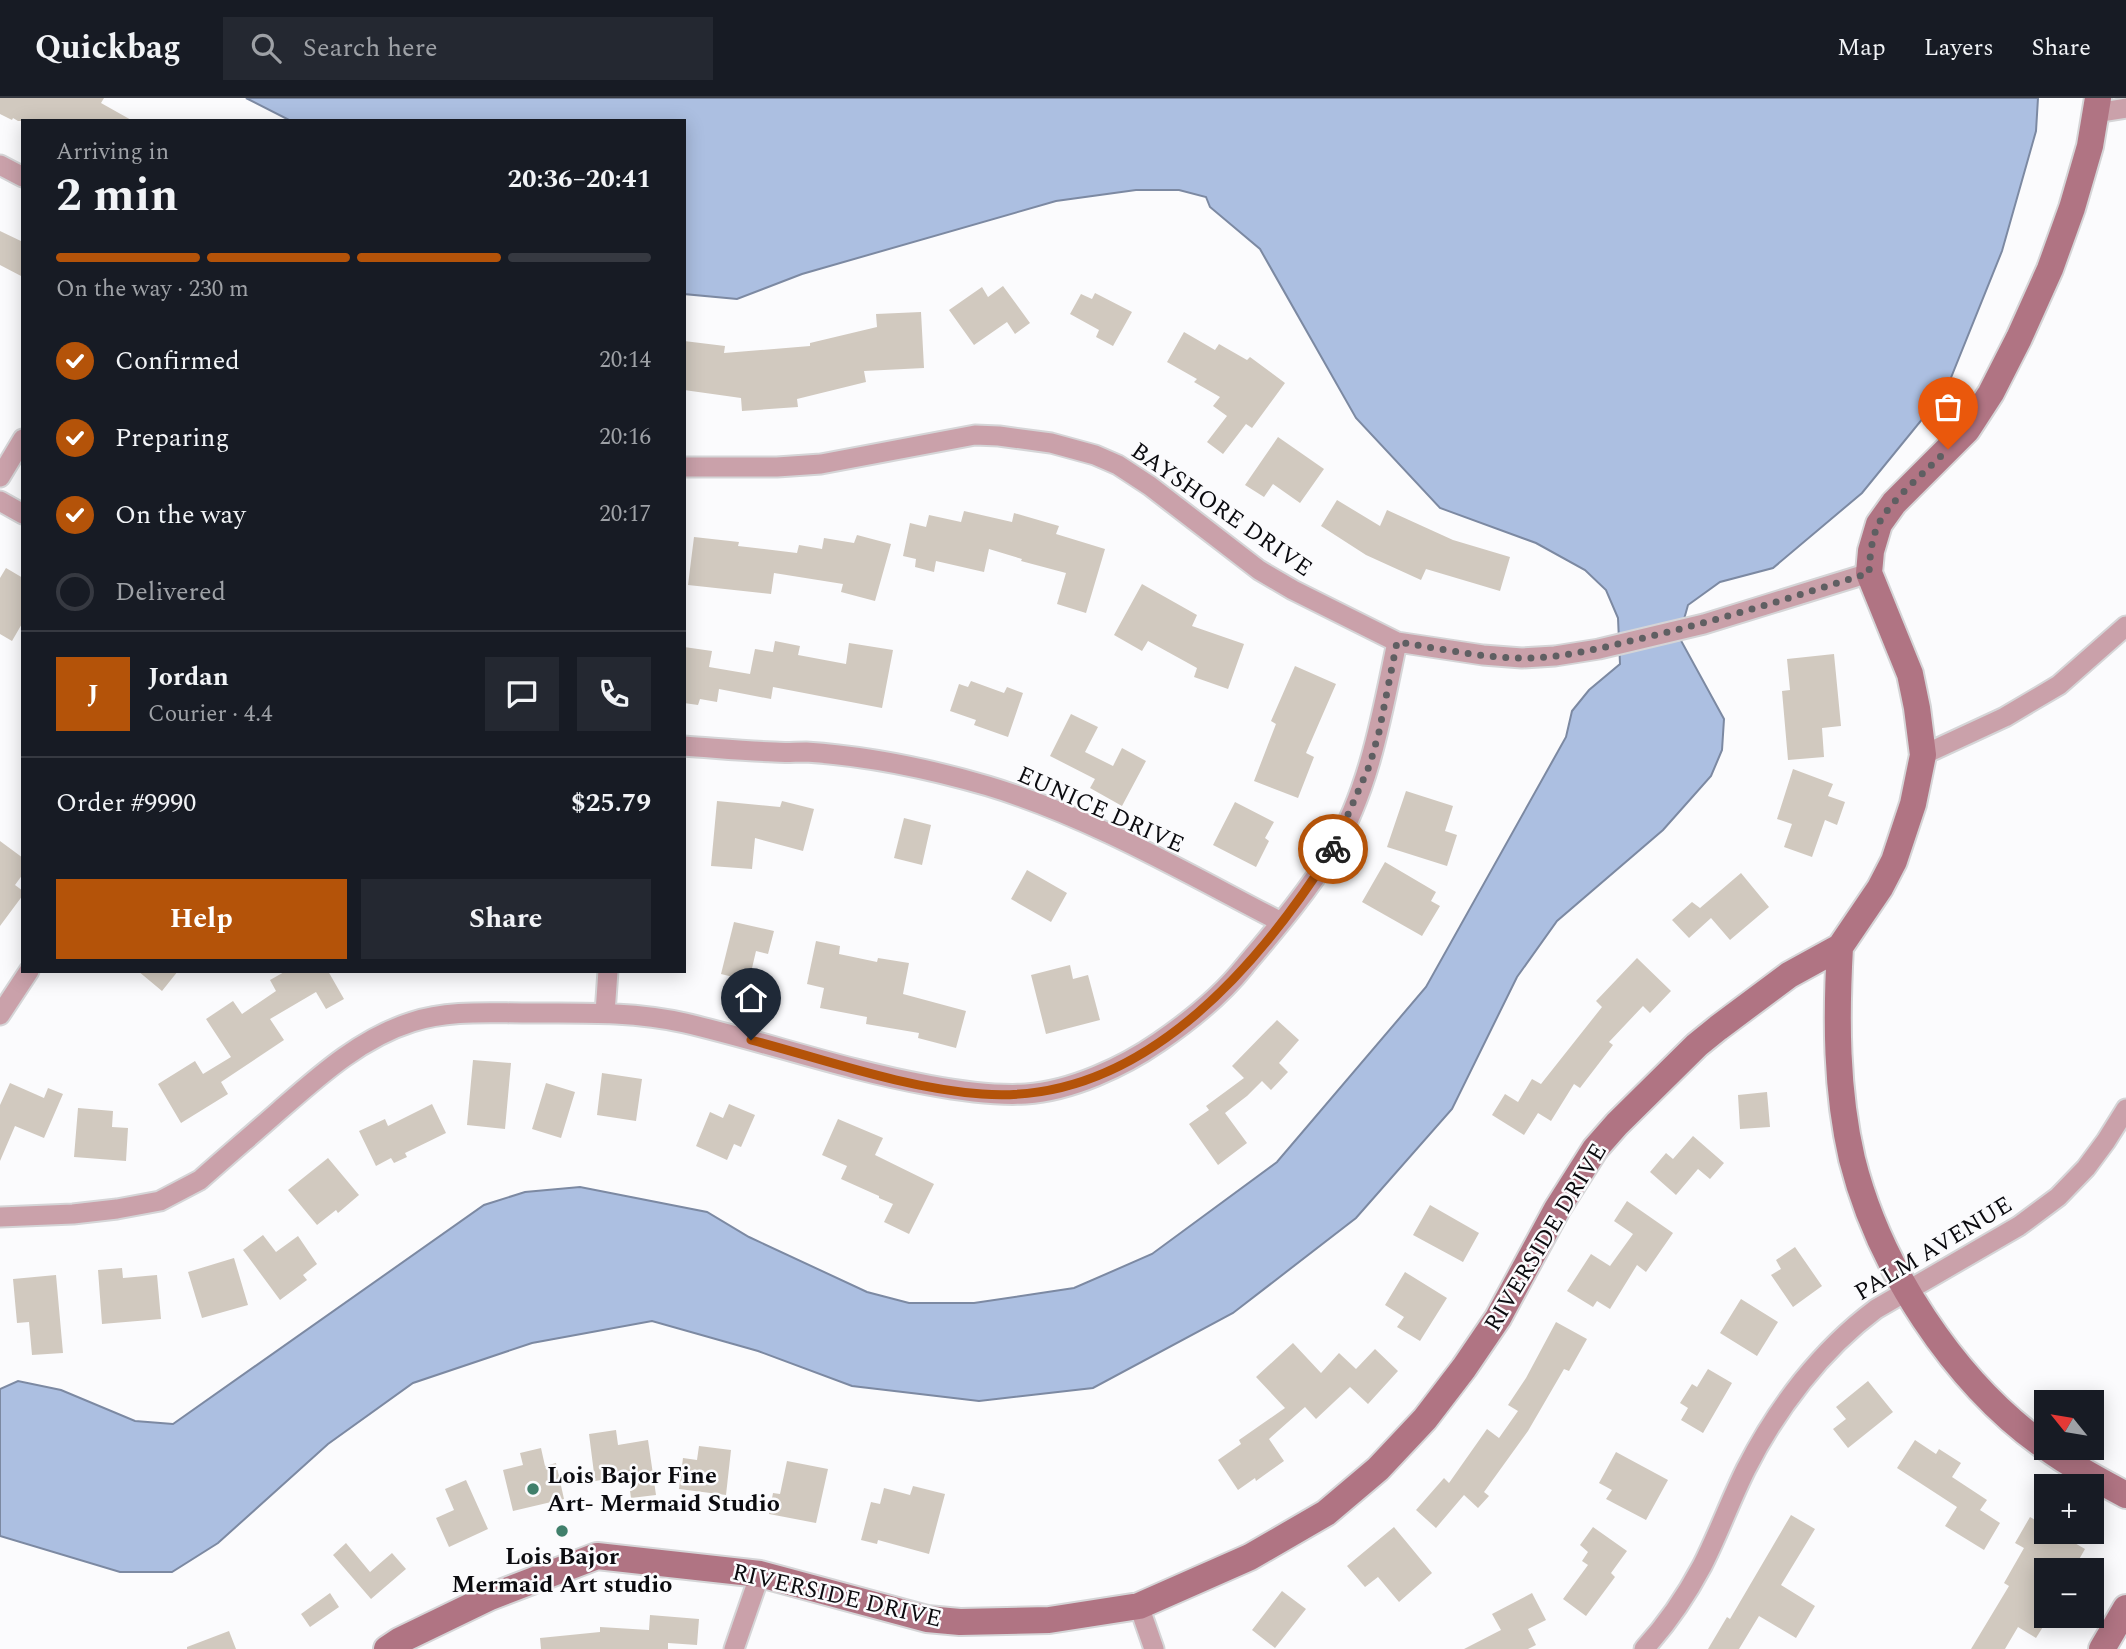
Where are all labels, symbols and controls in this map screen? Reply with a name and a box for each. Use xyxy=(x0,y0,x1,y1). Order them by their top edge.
search box xyxy=(223,17,713,80)
text: Quickbag xyxy=(35,23,181,73)
text: Search here xyxy=(303,28,438,68)
icon: search xyxy=(247,29,285,67)
text: Map xyxy=(1837,30,1886,66)
text: Layers xyxy=(1924,30,1994,66)
text: Share xyxy=(2032,30,2091,66)
text: Arriving in xyxy=(56,135,169,170)
text: 20:36–20:41 xyxy=(507,159,651,199)
text: 2 min xyxy=(56,161,178,231)
text: On the way · 230 m xyxy=(56,272,249,307)
text: Confirmed xyxy=(115,341,240,381)
icon: check xyxy=(56,342,94,380)
text: 20:14 xyxy=(599,343,651,378)
pin xyxy=(1918,377,1978,449)
icon: bag xyxy=(1929,388,1967,426)
text: Preparing xyxy=(115,418,229,458)
icon: check xyxy=(56,419,94,457)
text: 20:16 xyxy=(599,420,651,455)
street label: BAYSHORE DRIVE xyxy=(1123,434,1320,586)
text: On the way xyxy=(115,495,246,535)
icon: check xyxy=(56,496,94,534)
text: 20:17 xyxy=(599,497,651,532)
text: Delivered xyxy=(115,572,226,612)
text: Jordan xyxy=(148,657,229,697)
button: chat xyxy=(485,657,559,731)
button: phone xyxy=(577,657,651,731)
text: J xyxy=(87,674,99,714)
text: Courier · 4.4 xyxy=(148,697,273,732)
street label: EUNICE DRIVE xyxy=(1011,757,1190,863)
text: Order #9990 xyxy=(56,783,196,823)
text: $25.79 xyxy=(571,783,651,823)
courier xyxy=(1298,814,1368,884)
icon: bike xyxy=(1314,830,1352,868)
button: Help xyxy=(56,879,347,959)
button: Share xyxy=(361,879,651,959)
pin xyxy=(721,968,781,1040)
icon: home xyxy=(732,979,770,1017)
street label: RIVERSIDE DRIVE xyxy=(1475,1136,1616,1339)
street label: PALM AVENUE xyxy=(1848,1187,2019,1310)
north arrow xyxy=(2034,1390,2104,1460)
map controls xyxy=(2034,1390,2104,1628)
place label: Lois Bajor Fine Art- Mermaid Studio xyxy=(547,1458,780,1522)
button: + xyxy=(2034,1474,2104,1544)
marker: Lois Bajor Fine Art- Mermaid Studio xyxy=(525,1481,541,1497)
marker: Lois Bajor Mermaid Art studio xyxy=(554,1523,570,1539)
place label: Lois Bajor Mermaid Art studio xyxy=(452,1539,672,1603)
street label: RIVERSIDE DRIVE xyxy=(728,1554,945,1638)
button: − xyxy=(2034,1558,2104,1628)

